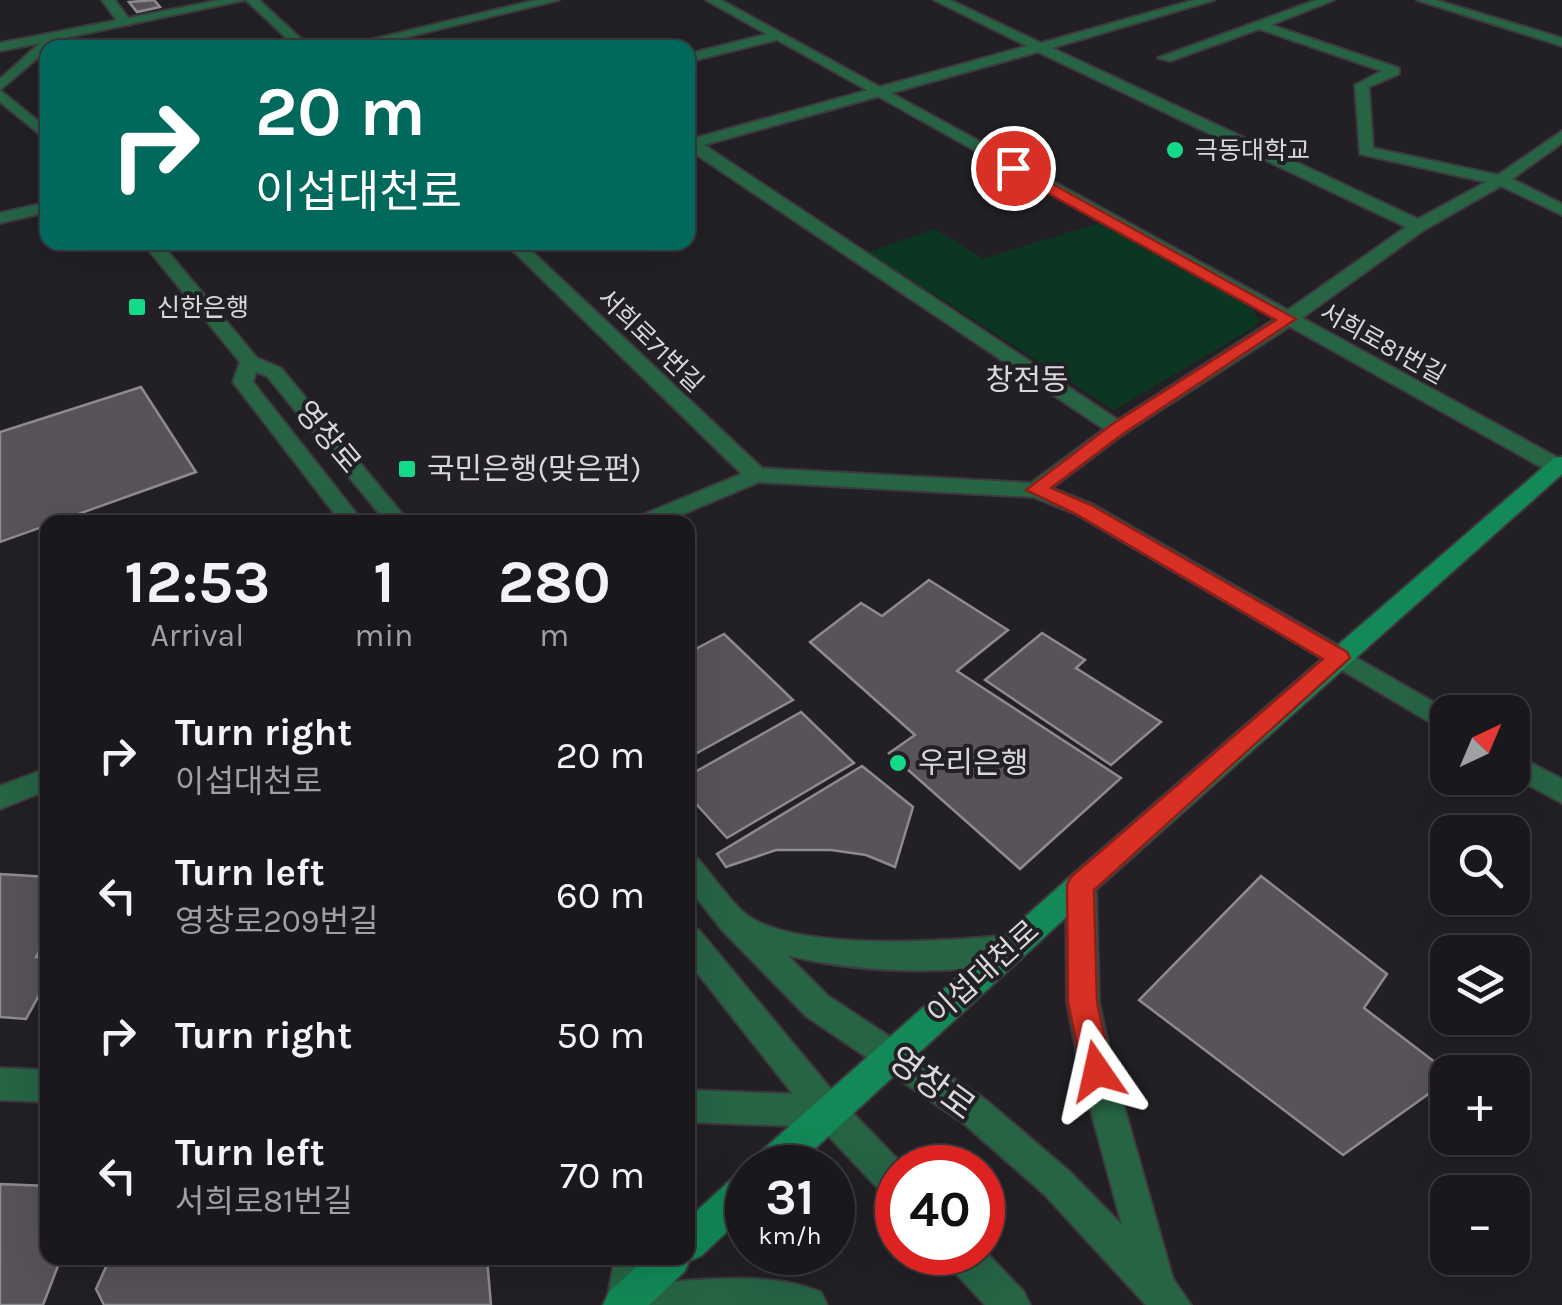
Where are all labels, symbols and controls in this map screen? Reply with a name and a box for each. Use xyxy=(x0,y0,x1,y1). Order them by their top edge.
text: 20 m xyxy=(255,71,426,153)
icon: right xyxy=(90,80,220,210)
pin xyxy=(971,126,1056,211)
place label: 극동대학교 xyxy=(1195,136,1310,165)
marker: 극동대학교 xyxy=(1164,139,1186,161)
icon: arrive xyxy=(986,141,1041,196)
text: 이섭대천로 xyxy=(255,166,462,218)
street label: 서희로71번길 xyxy=(592,283,709,398)
place label: 신한은행 xyxy=(157,293,249,322)
marker: 신한은행 xyxy=(126,296,148,318)
street label: 서희로81번길 xyxy=(1315,297,1450,390)
district label: 창전동 xyxy=(986,362,1068,398)
street label: 영창로 xyxy=(288,394,368,480)
place label: 국민은행(맞은편) xyxy=(427,451,642,487)
marker: 국민은행(맞은편) xyxy=(396,458,418,480)
text: 12:53 xyxy=(124,547,270,617)
text: 1 xyxy=(373,547,395,617)
text: 280 xyxy=(498,547,611,617)
text: Arrival xyxy=(150,617,244,654)
text: min xyxy=(355,617,413,654)
text: m xyxy=(539,617,569,654)
north arrow xyxy=(1430,695,1530,795)
map controls xyxy=(1430,695,1530,1275)
text: Turn right xyxy=(175,710,352,755)
icon: right xyxy=(90,728,145,783)
text: 20 m xyxy=(556,733,645,778)
place label: 우리은행 xyxy=(918,745,1028,781)
marker: 우리은행 xyxy=(887,752,909,774)
text: 이섭대천로 xyxy=(175,763,322,800)
button: search xyxy=(1430,815,1530,915)
text: Turn left xyxy=(175,850,325,895)
icon: left xyxy=(90,868,145,923)
text: 60 m xyxy=(556,873,645,918)
text: 영창로209번길 xyxy=(175,903,378,940)
street label: 이섭대천로 xyxy=(920,912,1046,1032)
button: layers xyxy=(1430,935,1530,1035)
icon: right xyxy=(90,1008,145,1063)
text: Turn right xyxy=(175,1013,352,1058)
text: 50 m xyxy=(556,1013,645,1058)
position arrow xyxy=(1045,1019,1149,1123)
street label: 영창로 xyxy=(881,1038,983,1128)
button: + xyxy=(1430,1055,1530,1155)
text: Turn left xyxy=(175,1130,325,1175)
speed limit sign: 40 xyxy=(875,1145,1005,1275)
icon: left xyxy=(90,1148,145,1203)
text: 70 m xyxy=(560,1153,645,1198)
text: 31 xyxy=(766,1168,814,1227)
button: − xyxy=(1430,1175,1530,1275)
text: 서희로81번길 xyxy=(175,1183,352,1220)
text: km/h xyxy=(758,1221,822,1250)

